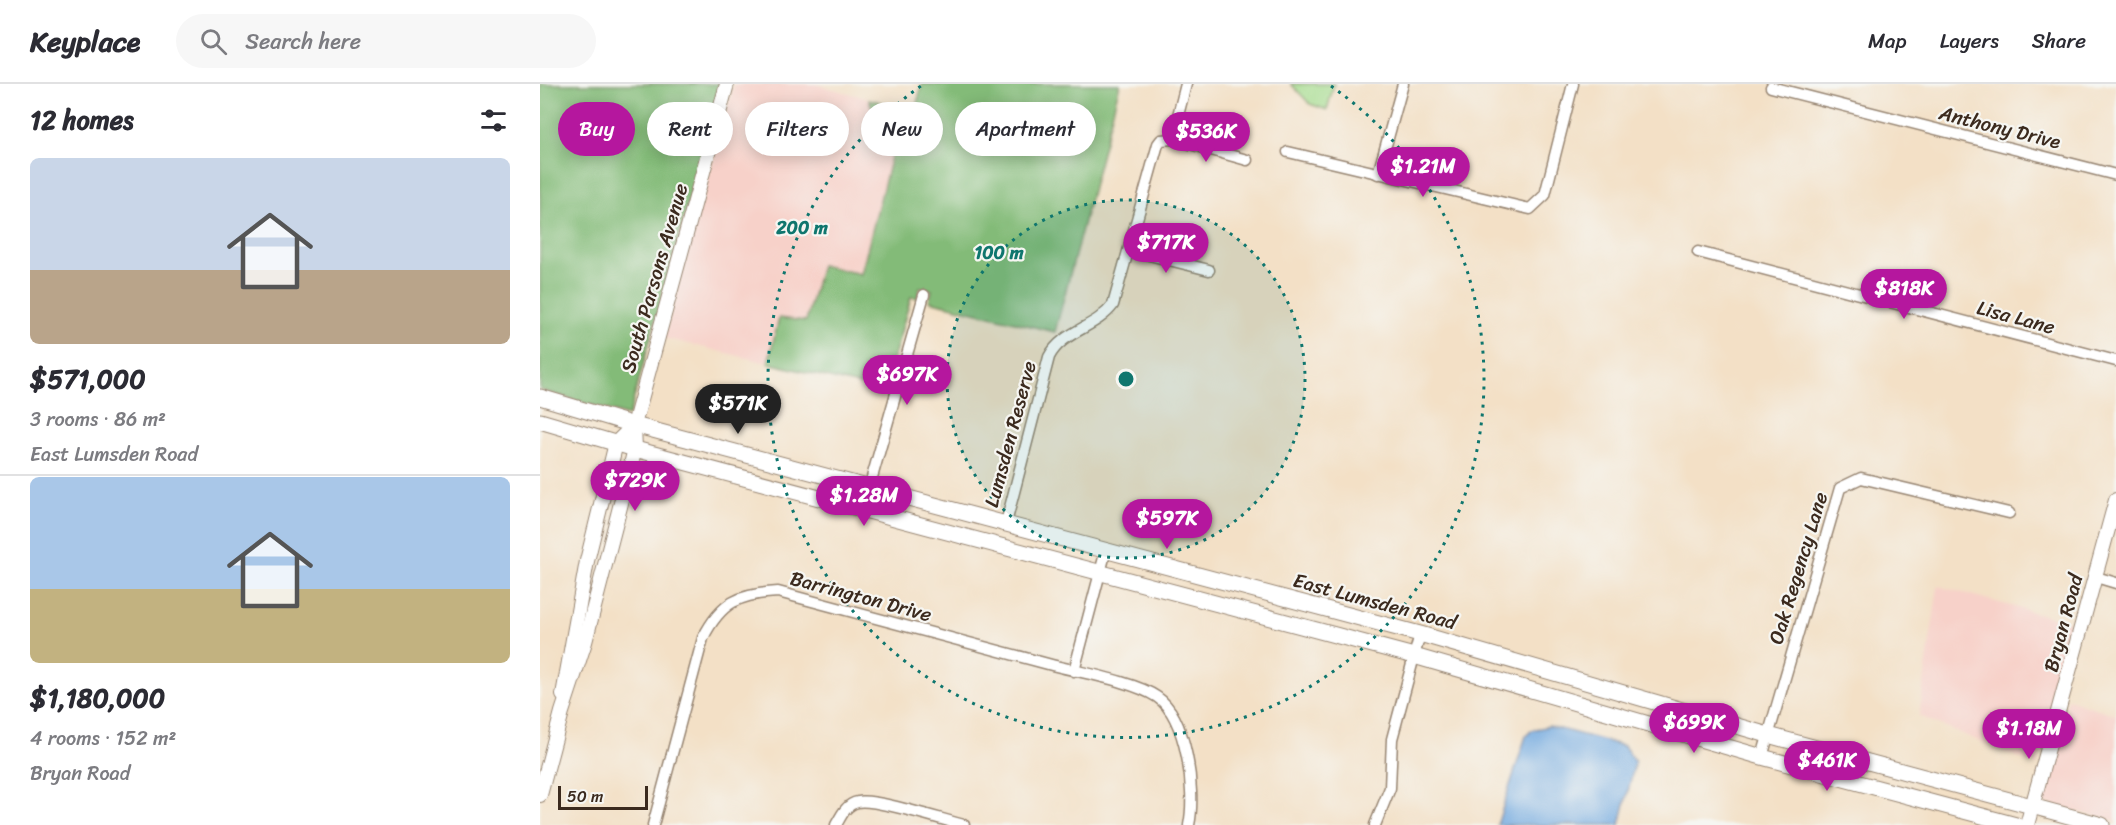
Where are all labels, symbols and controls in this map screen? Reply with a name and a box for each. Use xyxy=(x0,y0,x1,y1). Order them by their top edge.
search box xyxy=(176,14,596,68)
text: Keyplace xyxy=(30,17,140,66)
text: Search here xyxy=(245,22,361,61)
text: Map xyxy=(1868,22,1907,60)
text: Layers xyxy=(1940,22,1999,60)
text: Share xyxy=(2032,22,2086,60)
icon: search xyxy=(197,25,230,58)
street label: Anthony Drive xyxy=(1934,95,2065,160)
text: 12 homes xyxy=(30,97,134,143)
chip: Buy xyxy=(558,102,635,156)
chip: Rent xyxy=(647,102,733,156)
chip: Filters xyxy=(745,102,849,156)
chip: New xyxy=(861,102,943,156)
chip: Apartment xyxy=(955,102,1096,156)
icon: filters xyxy=(477,104,510,137)
pin: $536K xyxy=(1164,112,1248,163)
text: $536K xyxy=(1176,114,1236,149)
pin: $1.21M xyxy=(1374,147,1472,198)
text: $1.21M xyxy=(1391,149,1455,184)
street label: South Parsons Avenue xyxy=(611,179,698,377)
icon: home xyxy=(216,197,324,305)
text: 200 m xyxy=(775,212,828,244)
pin: $717K xyxy=(1124,223,1208,274)
text: $717K xyxy=(1137,225,1195,260)
text: 100 m xyxy=(975,237,1024,269)
pin: $818K xyxy=(1862,269,1946,320)
text: $818K xyxy=(1875,271,1933,306)
street label: Lisa Lane xyxy=(1973,290,2059,345)
pin: $697K xyxy=(865,355,949,406)
text: $571,000 xyxy=(30,356,146,402)
text: $697K xyxy=(877,357,937,392)
street label: Lumsden Reserve xyxy=(974,357,1047,511)
centre of rings xyxy=(1116,369,1136,389)
pin: $571K xyxy=(696,384,780,435)
text: $571K xyxy=(709,386,767,421)
text: 3 rooms · 86 m² xyxy=(30,402,166,437)
text: East Lumsden Road xyxy=(30,437,198,472)
pin: $729K xyxy=(593,461,677,512)
text: $729K xyxy=(605,463,665,498)
pin: $1.28M xyxy=(815,476,913,527)
text: $1.28M xyxy=(830,478,898,513)
street label: Oak Regency Lane xyxy=(1759,488,1838,649)
pin: $597K xyxy=(1125,499,1209,550)
text: $597K xyxy=(1136,501,1198,536)
icon: home xyxy=(216,516,324,624)
street label: Barrington Drive xyxy=(786,561,936,632)
street label: East Lumsden Road xyxy=(1289,563,1462,640)
street label: Bryan Road xyxy=(2034,569,2094,676)
text: $1,180,000 xyxy=(30,675,165,721)
pin: $699K xyxy=(1652,703,1736,754)
text: $699K xyxy=(1663,705,1725,740)
pin: $1.18M xyxy=(1980,709,2078,760)
text: $1.18M xyxy=(1996,711,2062,746)
text: 4 rooms · 152 m² xyxy=(30,721,176,756)
pin: $461K xyxy=(1785,741,1869,792)
text: $461K xyxy=(1798,743,1856,778)
text: Bryan Road xyxy=(30,756,130,791)
text: 50 m xyxy=(567,782,603,811)
scale bar xyxy=(558,783,648,810)

